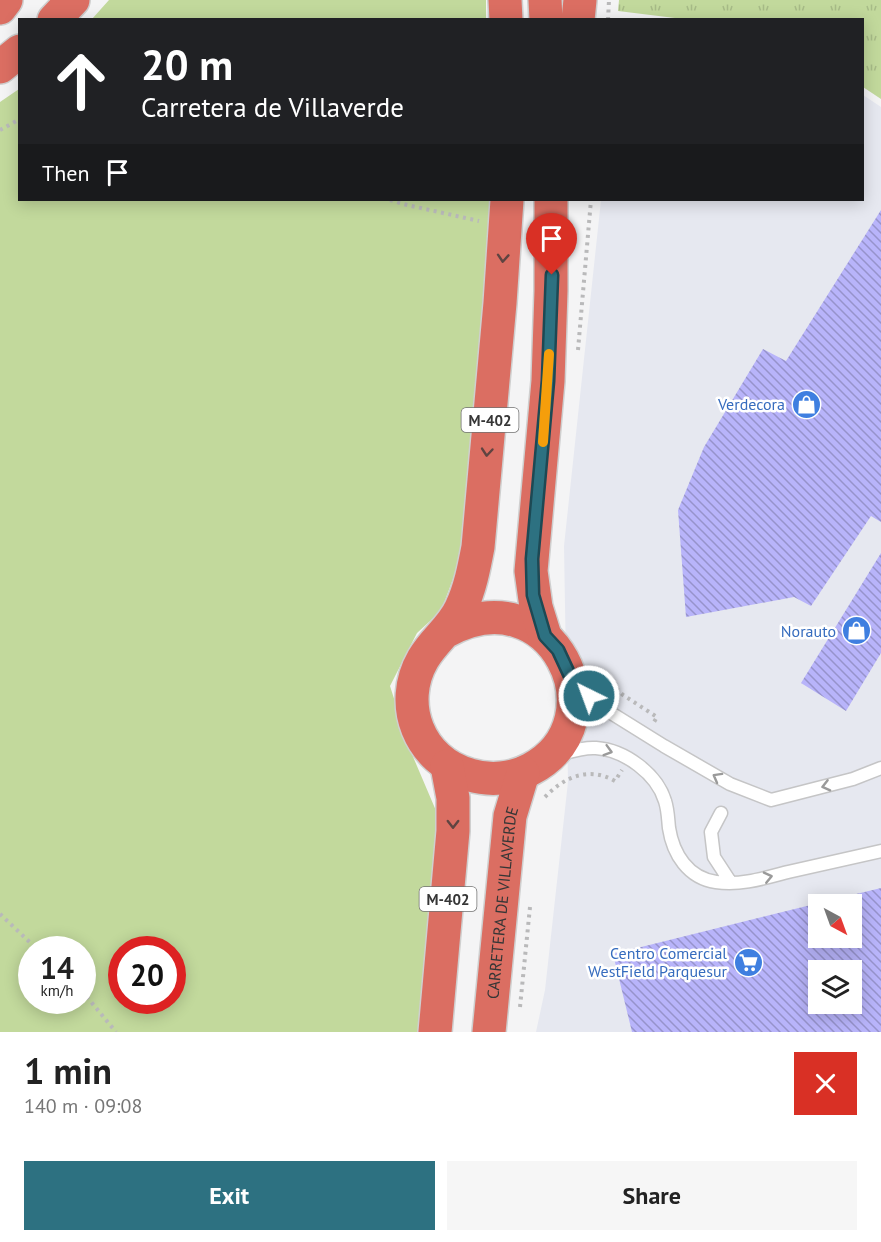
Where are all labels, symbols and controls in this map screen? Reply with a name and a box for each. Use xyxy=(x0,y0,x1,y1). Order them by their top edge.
text: 20 m xyxy=(141,37,233,92)
icon: ahead xyxy=(42,42,120,120)
text: Carretera de Villaverde xyxy=(141,90,404,124)
icon: arrive xyxy=(101,156,134,189)
text: Then xyxy=(42,159,89,187)
pin xyxy=(526,213,577,275)
icon: arrive xyxy=(535,222,568,255)
one-way arrow xyxy=(497,253,510,262)
shop icon: Verdecora xyxy=(790,388,822,420)
place label: Verdecora xyxy=(717,394,785,414)
road number: M-402 xyxy=(462,408,518,432)
one-way arrow xyxy=(481,448,494,457)
shop icon: Norauto xyxy=(841,615,873,647)
place label: Norauto xyxy=(781,621,836,641)
position arrow xyxy=(557,664,621,728)
one-way arrow xyxy=(602,744,613,756)
one-way arrow xyxy=(713,773,723,784)
one-way arrow xyxy=(822,778,832,791)
street label: CARRETERA DE VILLAVERDE xyxy=(482,804,522,1000)
one-way arrow xyxy=(447,819,459,828)
one-way arrow xyxy=(763,871,773,884)
road number: M-402 xyxy=(420,887,476,911)
north arrow xyxy=(808,894,862,948)
map controls xyxy=(808,894,862,1014)
speed limit sign: 20 xyxy=(108,936,186,1014)
place label: Centro Comercial WestField Parquesur xyxy=(588,943,728,981)
supermarket icon: Centro Comercial WestField Parquesur xyxy=(732,946,764,978)
text: 14 xyxy=(40,948,74,987)
button: layers xyxy=(808,960,862,1014)
text: km/h xyxy=(41,981,73,1000)
text: 1 min xyxy=(24,1047,112,1094)
button: close xyxy=(794,1052,857,1115)
text: 140 m · 09:08 xyxy=(24,1093,142,1119)
button: Exit xyxy=(24,1161,435,1230)
button: Share xyxy=(447,1161,857,1230)

